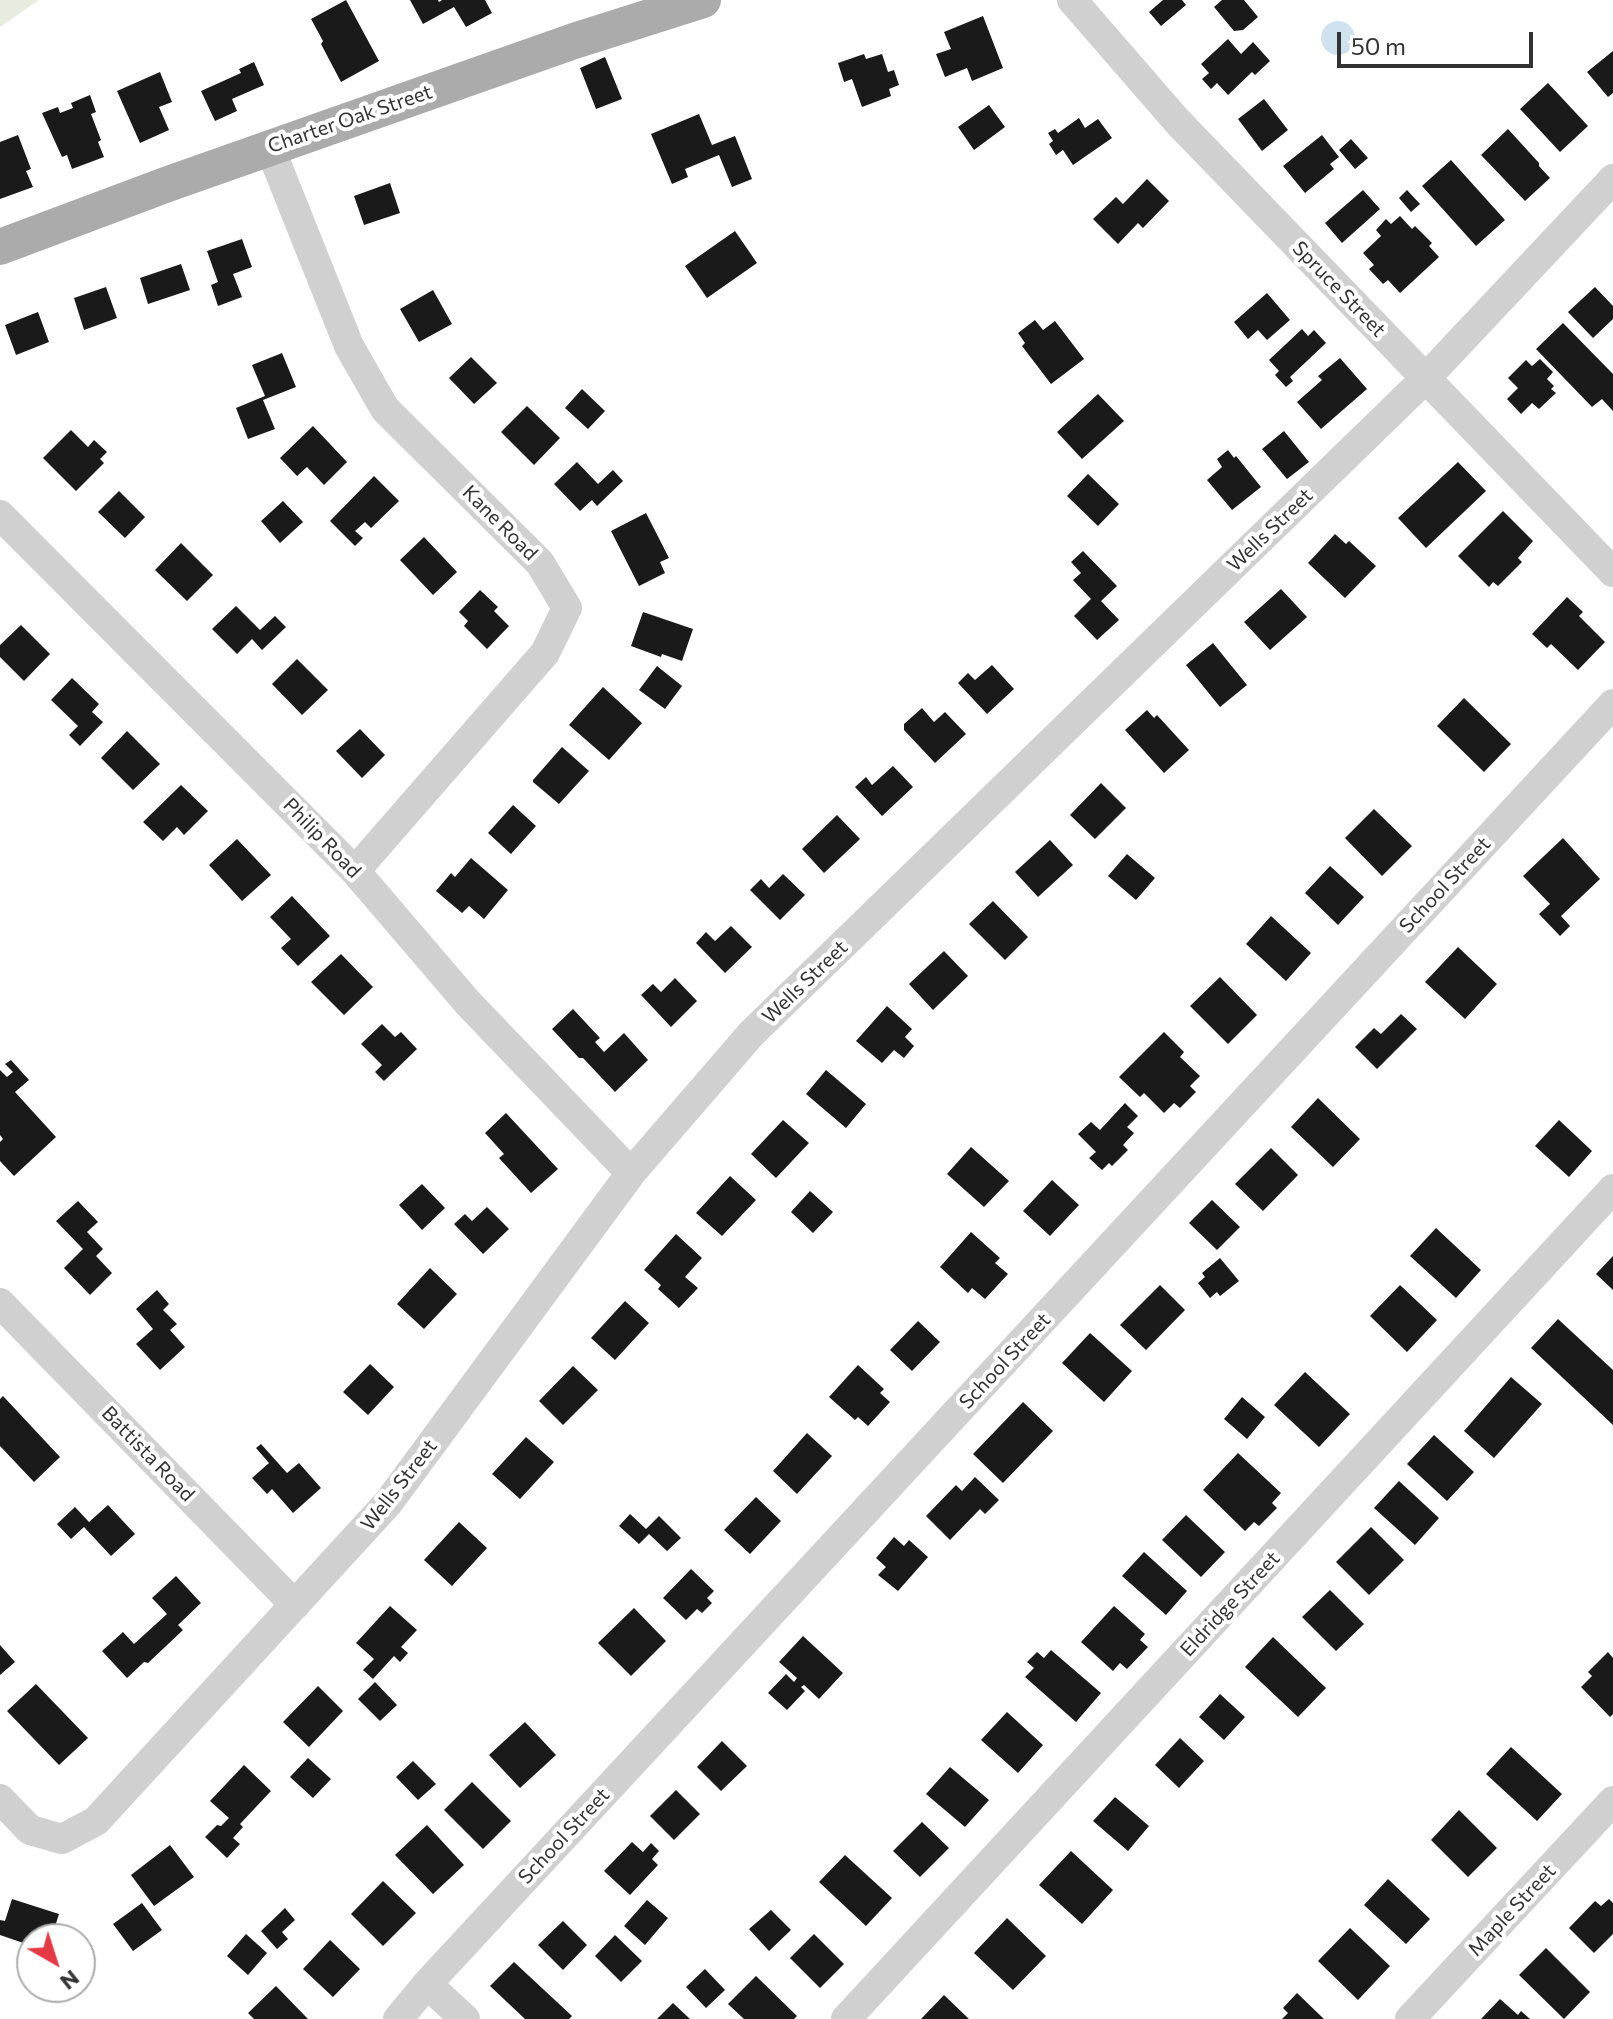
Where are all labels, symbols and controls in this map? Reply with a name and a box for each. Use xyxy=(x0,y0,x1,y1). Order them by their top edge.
scale bar xyxy=(1341,16,1537,66)
text: 50 m xyxy=(1351,31,1406,60)
street label: Charter Oak Street xyxy=(265,80,435,158)
street label: Spruce Street xyxy=(1287,236,1391,342)
street label: Kane Road xyxy=(457,480,543,566)
street label: Wells Street xyxy=(1222,483,1318,577)
street label: Philip Road xyxy=(278,793,366,883)
street label: School Street xyxy=(1394,832,1496,938)
street label: Wells Street xyxy=(757,935,853,1029)
street label: School Street xyxy=(954,1308,1056,1414)
street label: Battista Road xyxy=(97,1401,199,1507)
street label: Wells Street xyxy=(356,1435,442,1535)
street label: Eldridge Street xyxy=(1175,1547,1285,1661)
street label: School Street xyxy=(513,1783,615,1889)
street label: Maple Street xyxy=(1463,1859,1561,1961)
north arrow xyxy=(16,1923,96,2003)
text: N xyxy=(55,1965,85,1996)

